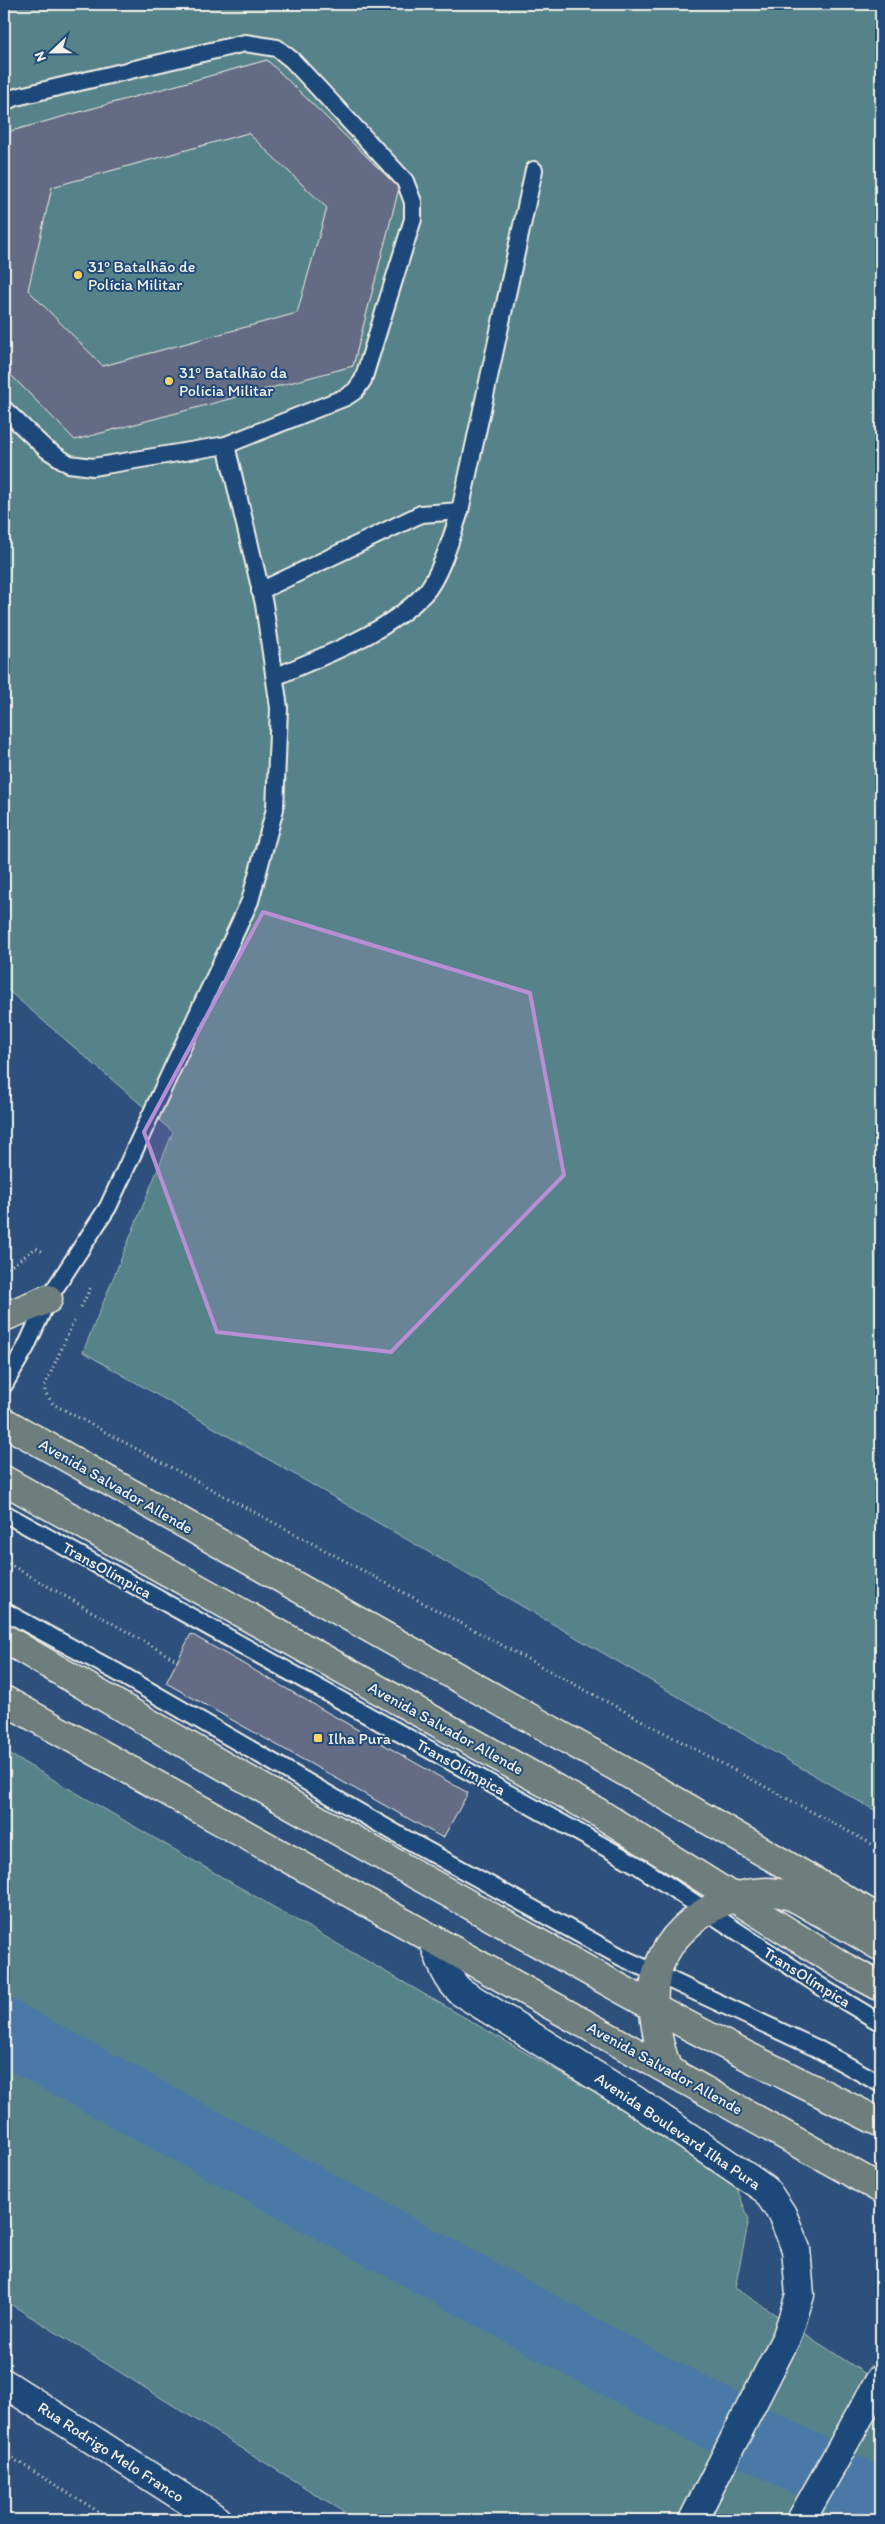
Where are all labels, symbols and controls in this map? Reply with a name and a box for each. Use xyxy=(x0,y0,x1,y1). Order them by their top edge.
north arrow xyxy=(28,28,78,78)
text: N xyxy=(31,49,50,64)
place label: 31º Batalhão de Polícia Militar xyxy=(88,257,195,294)
marker: 31º Batalhão de Polícia Militar xyxy=(72,269,84,281)
place label: 31º Batalhão da Polícia Militar xyxy=(179,363,288,400)
marker: 31º Batalhão da Polícia Militar xyxy=(163,375,175,387)
street label: Avenida Salvador Allende xyxy=(36,1434,196,1538)
street label: TransOlímpica xyxy=(59,1538,155,1602)
street label: Avenida Salvador Allende xyxy=(365,1677,527,1779)
place label: Ilha Pura xyxy=(328,1729,392,1748)
marker: Ilha Pura xyxy=(312,1732,324,1744)
street label: TransOlímpica xyxy=(413,1735,509,1799)
street label: TransOlímpica xyxy=(760,1943,854,2011)
street label: Avenida Salvador Allende xyxy=(584,2017,746,2119)
street label: Avenida Boulevard Ilha Pura xyxy=(592,2068,765,2194)
street label: Rua Rodrigo Melo Franco xyxy=(34,2398,188,2506)

